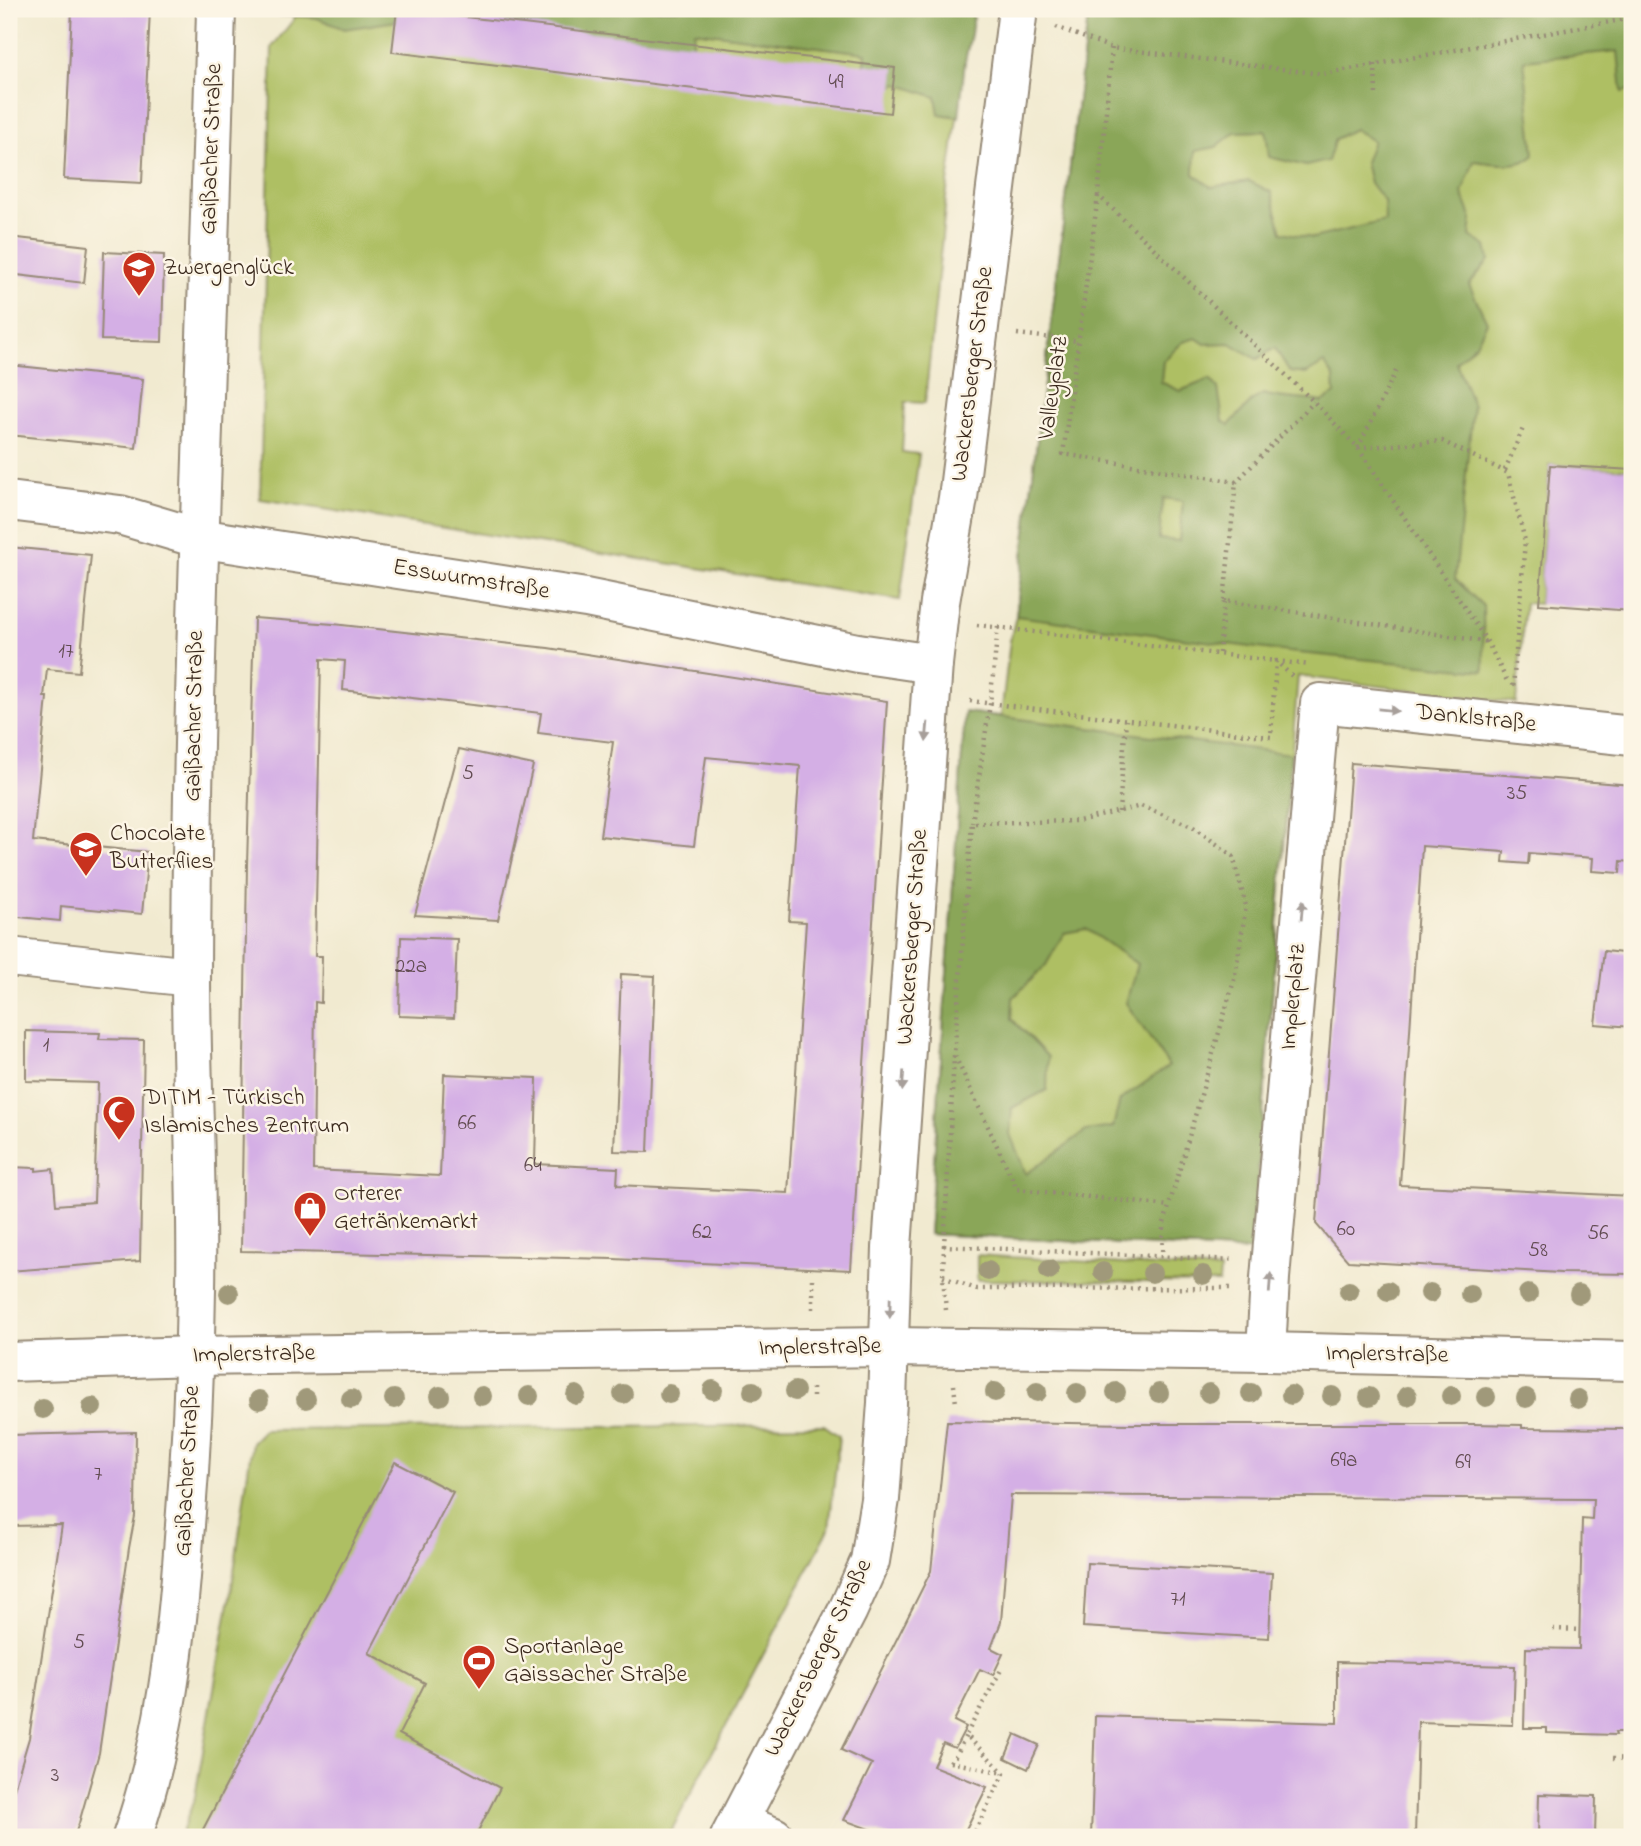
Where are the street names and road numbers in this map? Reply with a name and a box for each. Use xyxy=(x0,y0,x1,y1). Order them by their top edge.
street label: Gaißacher Straße xyxy=(192,63,232,235)
street label: Wackersberger Straße xyxy=(942,264,1004,483)
street label: Valleyplatz xyxy=(1029,333,1080,443)
street label: Esswurmstraße xyxy=(390,550,552,610)
street label: Gaißacher Straße xyxy=(176,630,214,802)
street label: Danklstraße xyxy=(1413,695,1538,743)
street label: Wackersberger Straße xyxy=(888,828,938,1046)
street label: Implerplatz xyxy=(1272,942,1316,1051)
street label: Implerstraße xyxy=(758,1329,882,1367)
street label: Implerstraße xyxy=(192,1336,316,1374)
street label: Implerstraße xyxy=(1325,1336,1449,1374)
street label: Gaißacher Straße xyxy=(166,1384,210,1557)
street label: Wackersberger Straße xyxy=(756,1553,882,1763)

